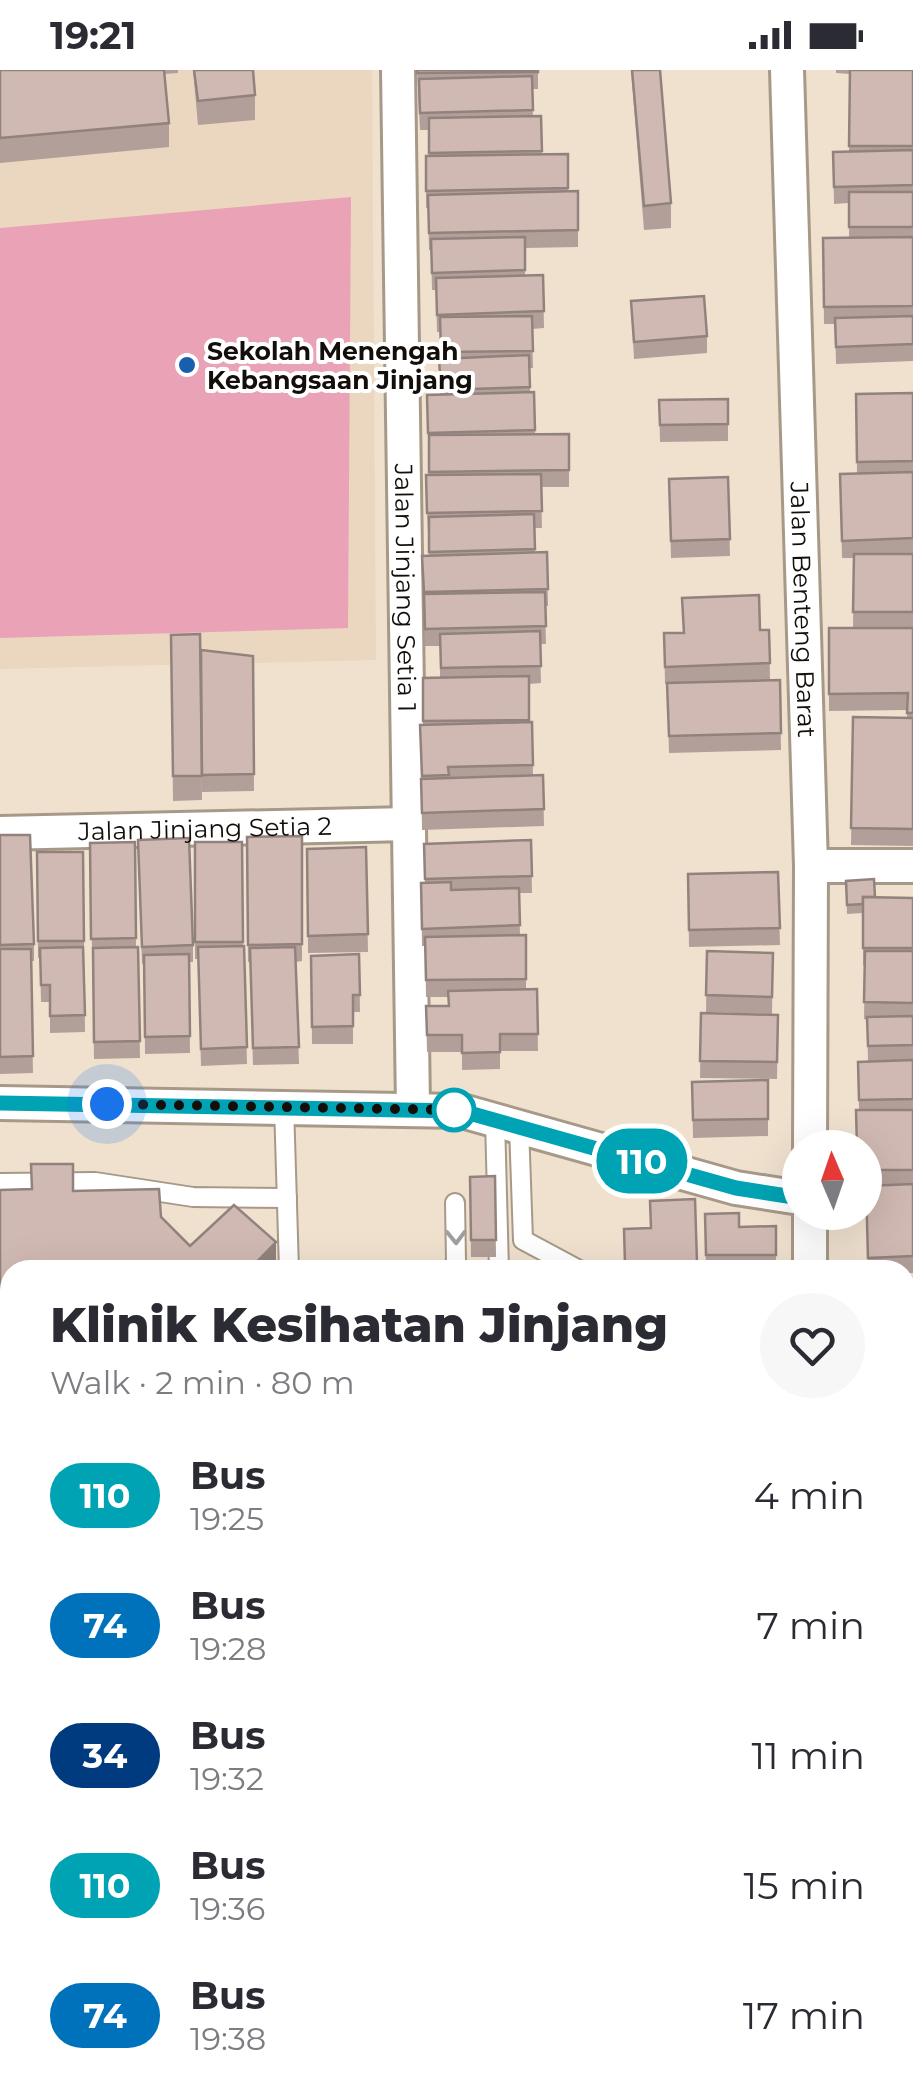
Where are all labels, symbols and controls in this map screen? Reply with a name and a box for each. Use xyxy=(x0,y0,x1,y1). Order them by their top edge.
text: 19:21 xyxy=(50,12,136,59)
place label: Sekolah Menengah Kebangsaan Jinjang xyxy=(207,336,473,395)
marker: Sekolah Menengah Kebangsaan Jinjang xyxy=(176,354,198,376)
street label: Jalan Jinjang Setia 1 xyxy=(389,463,422,712)
street label: Jalan Benteng Barat xyxy=(784,480,822,738)
street label: Jalan Jinjang Setia 2 xyxy=(77,811,332,846)
your location xyxy=(82,1079,132,1129)
unlabelled marker xyxy=(433,1089,475,1131)
line badge: 110 xyxy=(584,1128,700,1194)
north arrow xyxy=(782,1130,882,1230)
map controls xyxy=(782,1130,882,1230)
text: 110 xyxy=(616,1140,668,1183)
one-way arrow xyxy=(445,1230,467,1245)
button: heart xyxy=(760,1293,865,1398)
text: Klinik Kesihatan Jinjang xyxy=(50,1296,668,1354)
text: Walk · 2 min · 80 m xyxy=(50,1363,355,1402)
text: Bus xyxy=(190,1452,265,1499)
text: 4 min xyxy=(754,1472,865,1519)
text: 110 xyxy=(79,1474,131,1517)
text: 19:25 xyxy=(190,1499,264,1538)
text: Bus xyxy=(190,1582,265,1629)
text: 7 min xyxy=(756,1602,865,1649)
text: 74 xyxy=(83,1604,127,1647)
text: 19:28 xyxy=(190,1629,266,1668)
text: Bus xyxy=(190,1712,265,1759)
text: 11 min xyxy=(751,1732,865,1779)
text: 34 xyxy=(83,1734,127,1777)
text: 19:32 xyxy=(190,1759,264,1798)
text: Bus xyxy=(190,1842,265,1889)
text: 15 min xyxy=(744,1862,865,1909)
text: 110 xyxy=(79,1864,131,1907)
text: 19:36 xyxy=(190,1889,265,1928)
text: Bus xyxy=(190,1972,265,2019)
text: 17 min xyxy=(743,1992,865,2039)
text: 74 xyxy=(83,1994,127,2037)
text: 19:38 xyxy=(190,2019,266,2058)

